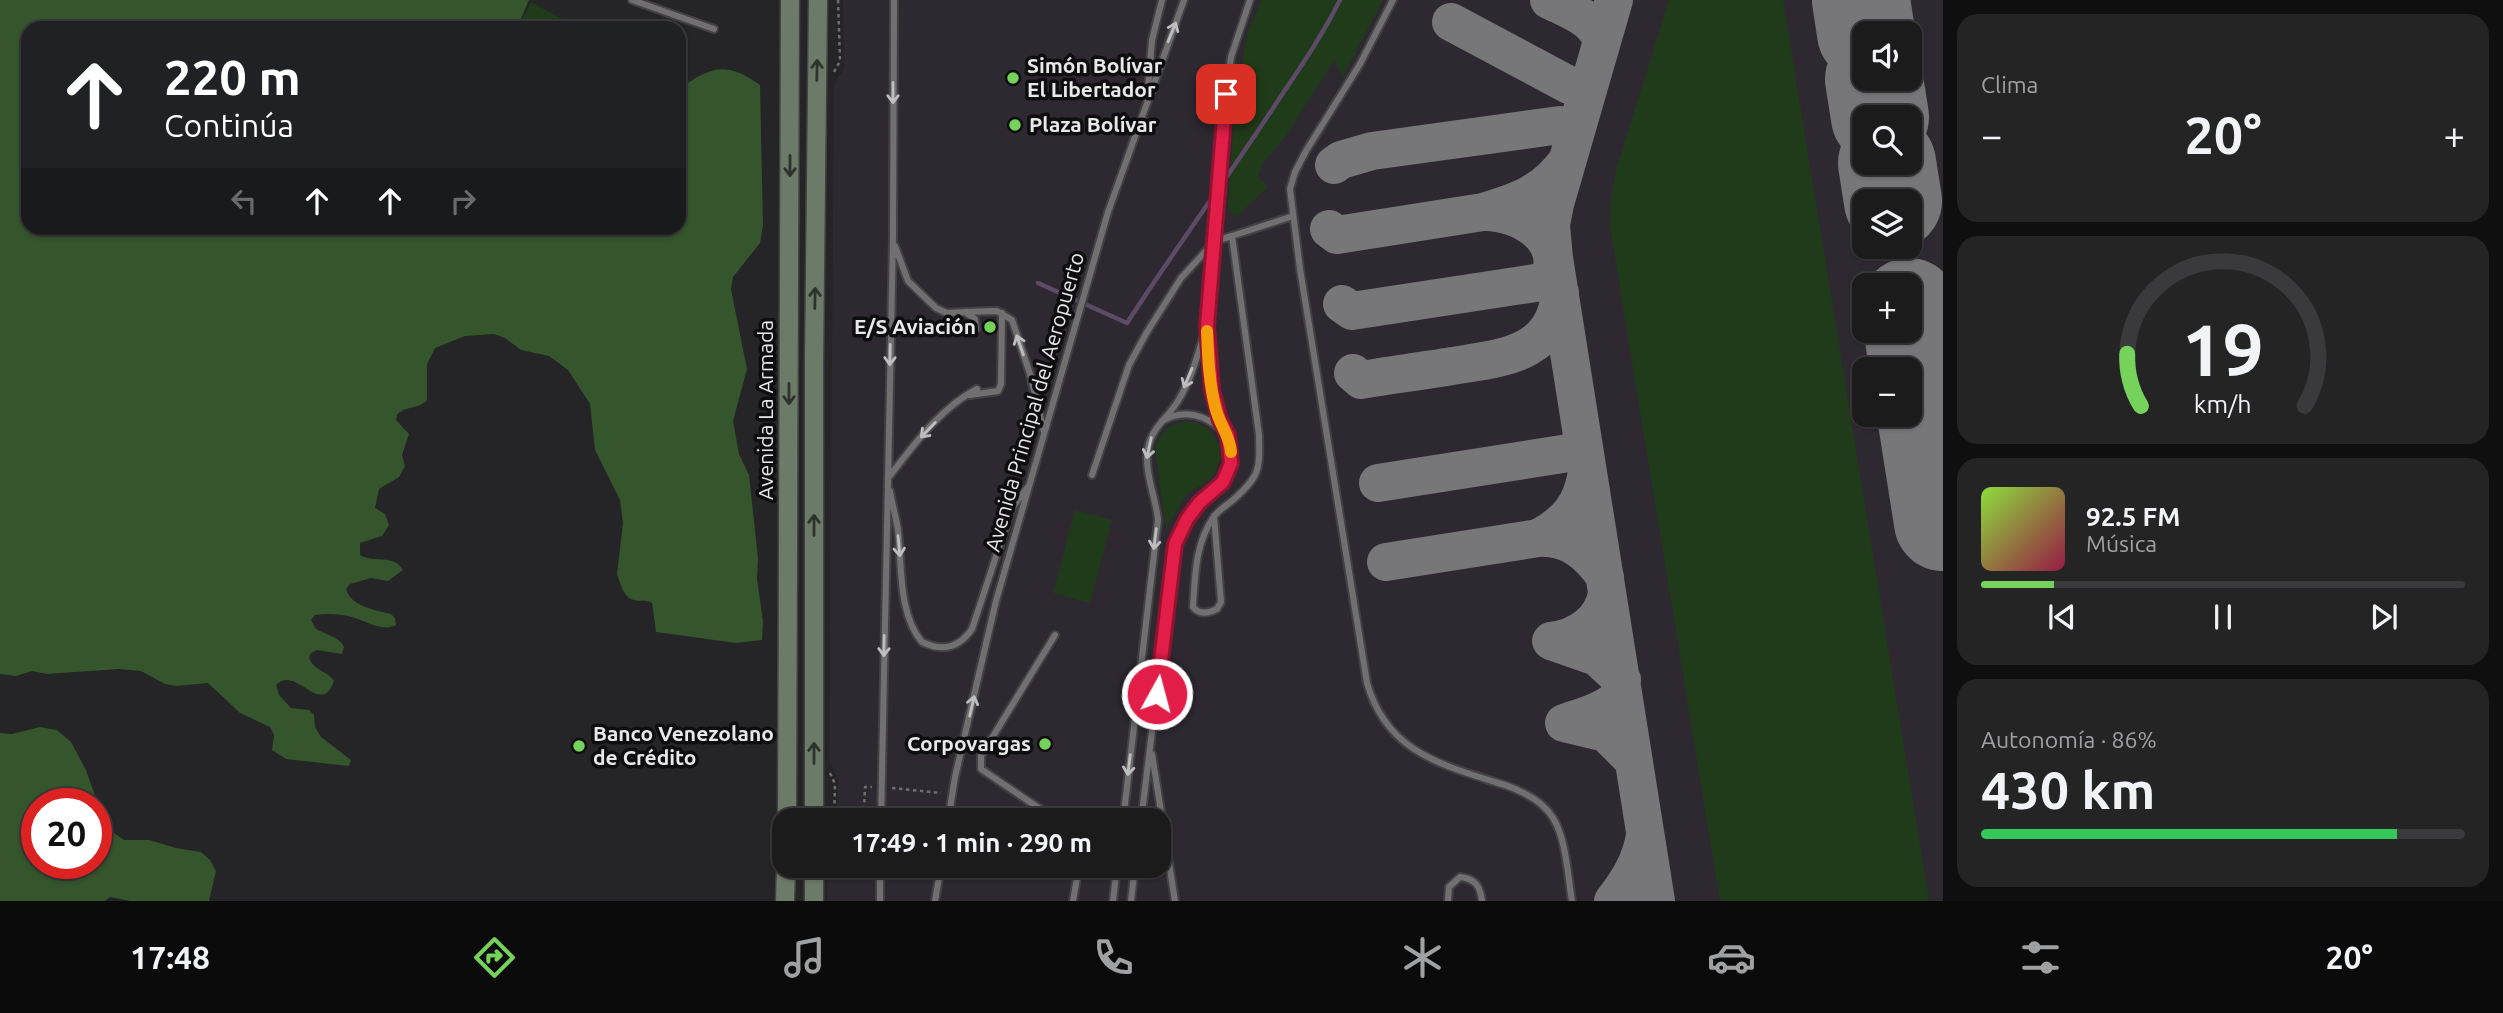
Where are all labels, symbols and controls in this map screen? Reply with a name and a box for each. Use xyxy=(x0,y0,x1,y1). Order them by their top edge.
map controls xyxy=(1852,21,1922,427)
button: sound xyxy=(1852,21,1922,91)
one-way arrow xyxy=(1166,22,1179,44)
icon: ahead xyxy=(49,49,140,140)
text: 220 m xyxy=(164,49,301,104)
place label: Simón Bolívar El Libertador xyxy=(1027,53,1163,101)
one-way arrow xyxy=(810,59,824,82)
pin xyxy=(1196,64,1256,124)
marker: Simón Bolívar El Libertador xyxy=(1005,70,1021,86)
text: Clima xyxy=(1981,72,2038,97)
icon: arrive xyxy=(1207,75,1245,113)
one-way arrow xyxy=(886,81,900,104)
button: search xyxy=(1852,105,1922,175)
text: 20° xyxy=(2184,106,2262,164)
text: Continúa xyxy=(164,107,294,143)
place label: Plaza Bolívar xyxy=(1029,112,1157,136)
text: − xyxy=(1981,114,2002,156)
text: + xyxy=(2444,114,2465,156)
marker: Plaza Bolívar xyxy=(1007,117,1023,133)
one-way arrow xyxy=(783,154,796,177)
icon: left xyxy=(225,182,263,220)
icon: ahead xyxy=(298,182,336,220)
icon: ahead xyxy=(371,182,409,220)
icon: right xyxy=(444,182,482,220)
button: layers xyxy=(1852,189,1922,259)
street label: Avenida Principal del Aeropuerto xyxy=(980,249,1088,554)
button: + xyxy=(1852,273,1922,343)
one-way arrow xyxy=(808,286,822,309)
text: 19 xyxy=(2182,308,2264,390)
place label: E/S Aviación xyxy=(854,314,976,338)
marker: E/S Aviación xyxy=(982,319,998,335)
street label: Avenida La Armada xyxy=(753,320,777,500)
one-way arrow xyxy=(1013,334,1025,356)
one-way arrow xyxy=(883,343,897,366)
button: − xyxy=(1852,357,1922,427)
one-way arrow xyxy=(1181,367,1194,389)
one-way arrow xyxy=(782,382,796,405)
text: km/h xyxy=(2194,389,2252,417)
one-way arrow xyxy=(919,421,936,438)
one-way arrow xyxy=(1142,436,1156,459)
text: 92.5 FM xyxy=(2086,502,2180,531)
one-way arrow xyxy=(807,514,821,537)
one-way arrow xyxy=(1149,528,1162,550)
text: Música xyxy=(2086,531,2157,556)
one-way arrow xyxy=(893,534,906,557)
icon: previous xyxy=(2043,598,2081,636)
icon: pause xyxy=(2204,598,2242,636)
icon: next xyxy=(2365,598,2403,636)
one-way arrow xyxy=(877,634,891,657)
position arrow xyxy=(1120,657,1194,731)
one-way arrow xyxy=(966,695,979,718)
place label: Banco Venezolano de Crédito xyxy=(593,721,774,769)
text: Autonomía · 86% xyxy=(1981,727,2157,752)
place label: Corpovargas xyxy=(907,731,1031,755)
marker: Corpovargas xyxy=(1037,736,1053,752)
marker: Banco Venezolano de Crédito xyxy=(571,738,587,754)
one-way arrow xyxy=(807,741,821,764)
one-way arrow xyxy=(1122,754,1135,776)
text: 430 km xyxy=(1981,761,2155,819)
speed limit sign: 20 xyxy=(21,788,112,879)
text: 17:49 · 1 min · 290 m xyxy=(851,828,1092,857)
icon: directions xyxy=(470,933,519,982)
icon: music xyxy=(780,933,829,982)
icon: phone xyxy=(1089,933,1138,982)
icon: climate xyxy=(1398,933,1447,982)
icon: car xyxy=(1707,933,1756,982)
icon: filters xyxy=(2016,933,2065,982)
text: 17:48 xyxy=(130,939,210,975)
text: 20° xyxy=(2325,939,2373,975)

